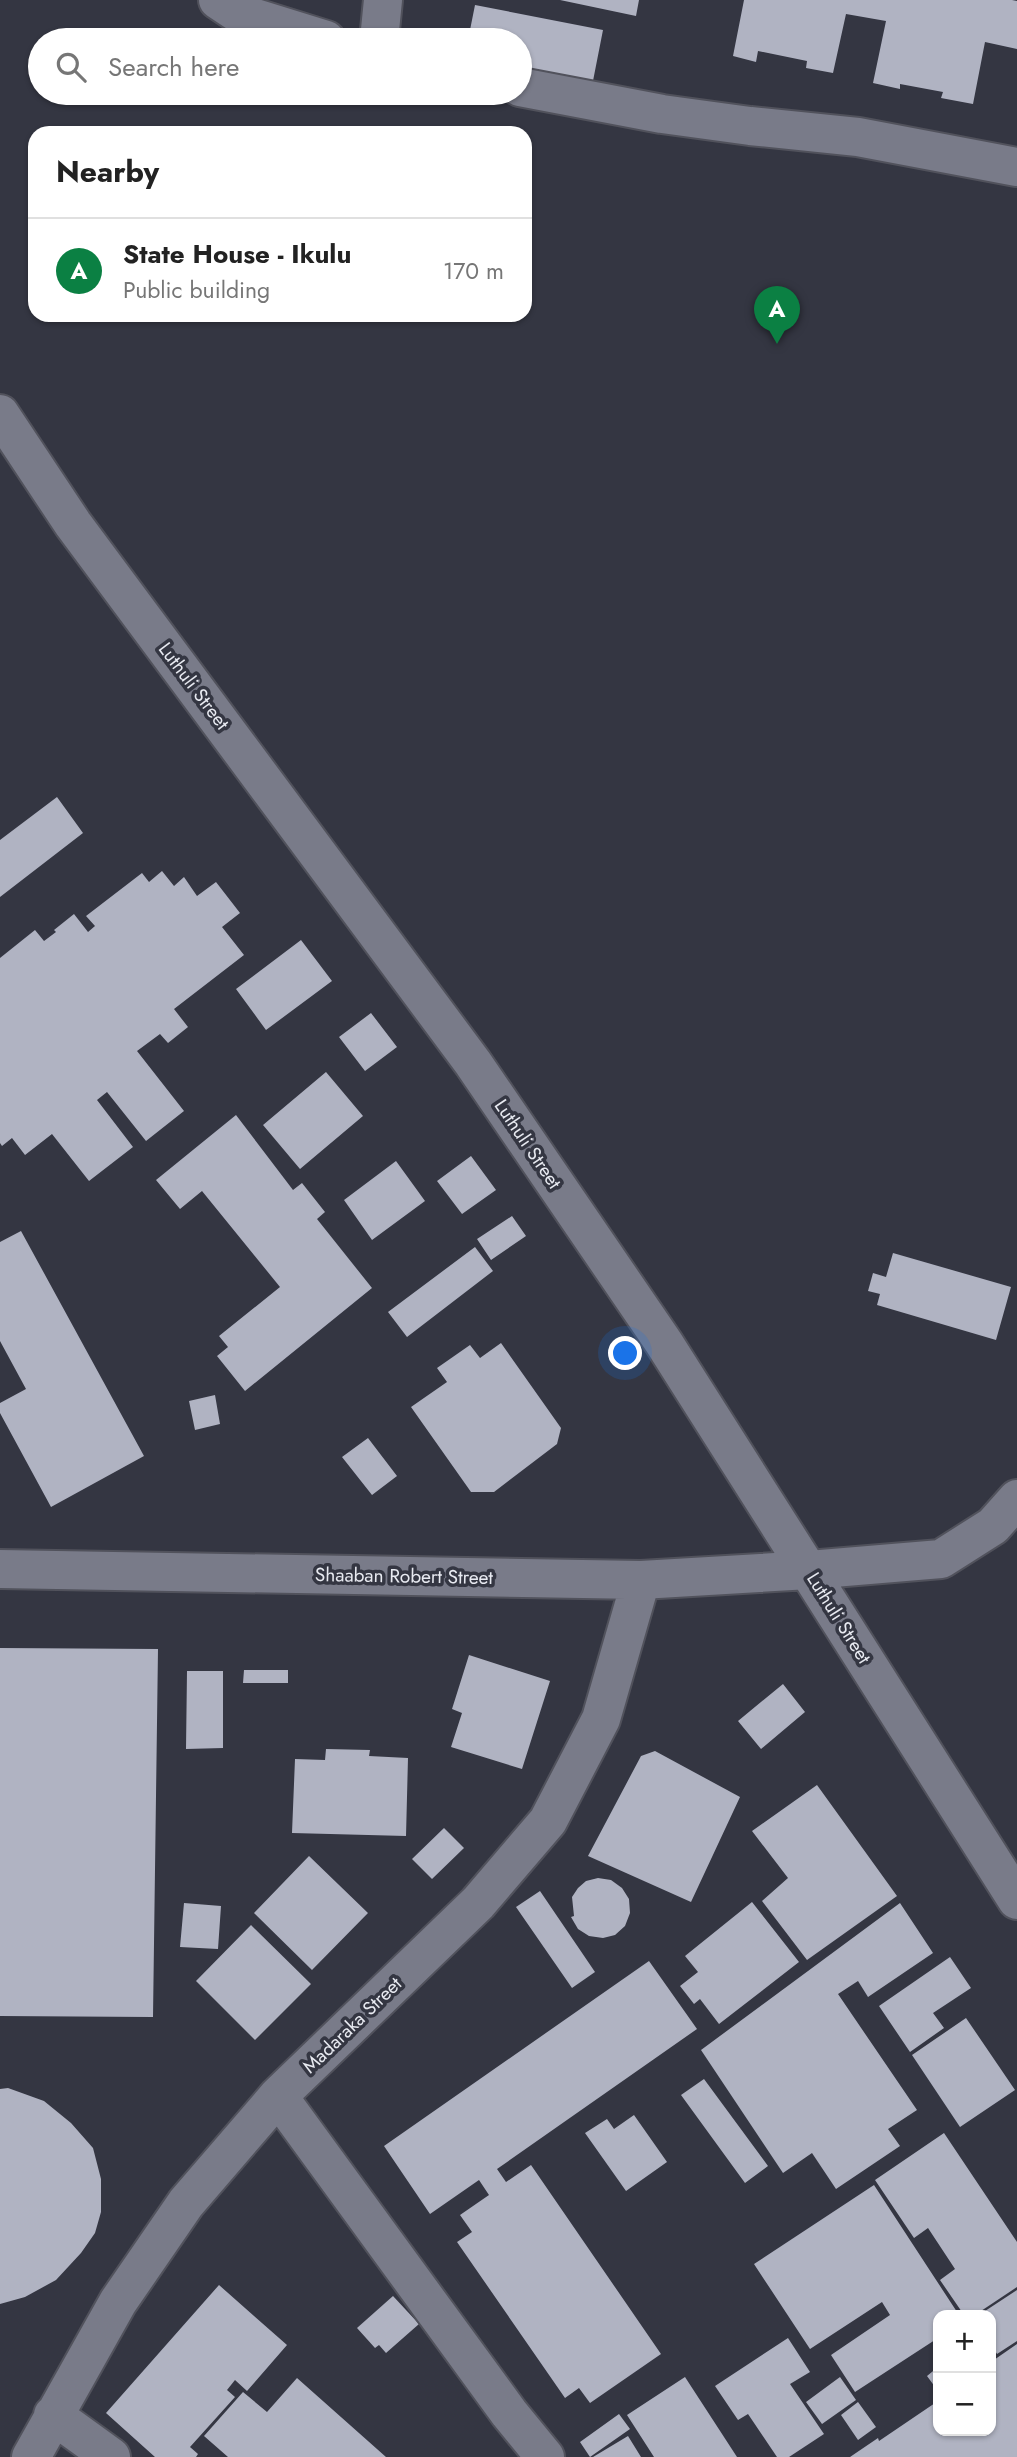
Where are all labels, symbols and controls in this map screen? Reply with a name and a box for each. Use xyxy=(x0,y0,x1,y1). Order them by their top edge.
search box xyxy=(28,28,532,105)
icon: search xyxy=(52,48,90,86)
text: Search here xyxy=(108,48,240,86)
text: Nearby xyxy=(56,150,159,193)
text: State House - Ikulu xyxy=(123,235,351,273)
text: A xyxy=(71,254,87,288)
text: 170 m xyxy=(443,254,504,288)
text: Public building xyxy=(123,273,270,307)
pin: A xyxy=(754,286,800,344)
street label: Luthuli Street xyxy=(152,637,236,736)
street label: Luthuli Street xyxy=(488,1094,568,1195)
your location xyxy=(608,1336,642,1370)
street label: Shaaban Robert Street xyxy=(315,1561,494,1591)
street label: Luthuli Street xyxy=(800,1567,878,1669)
street label: Madaraka Street xyxy=(296,1970,408,2079)
map controls xyxy=(933,2310,996,2436)
button: + xyxy=(933,2310,996,2373)
button: − xyxy=(933,2373,996,2436)

